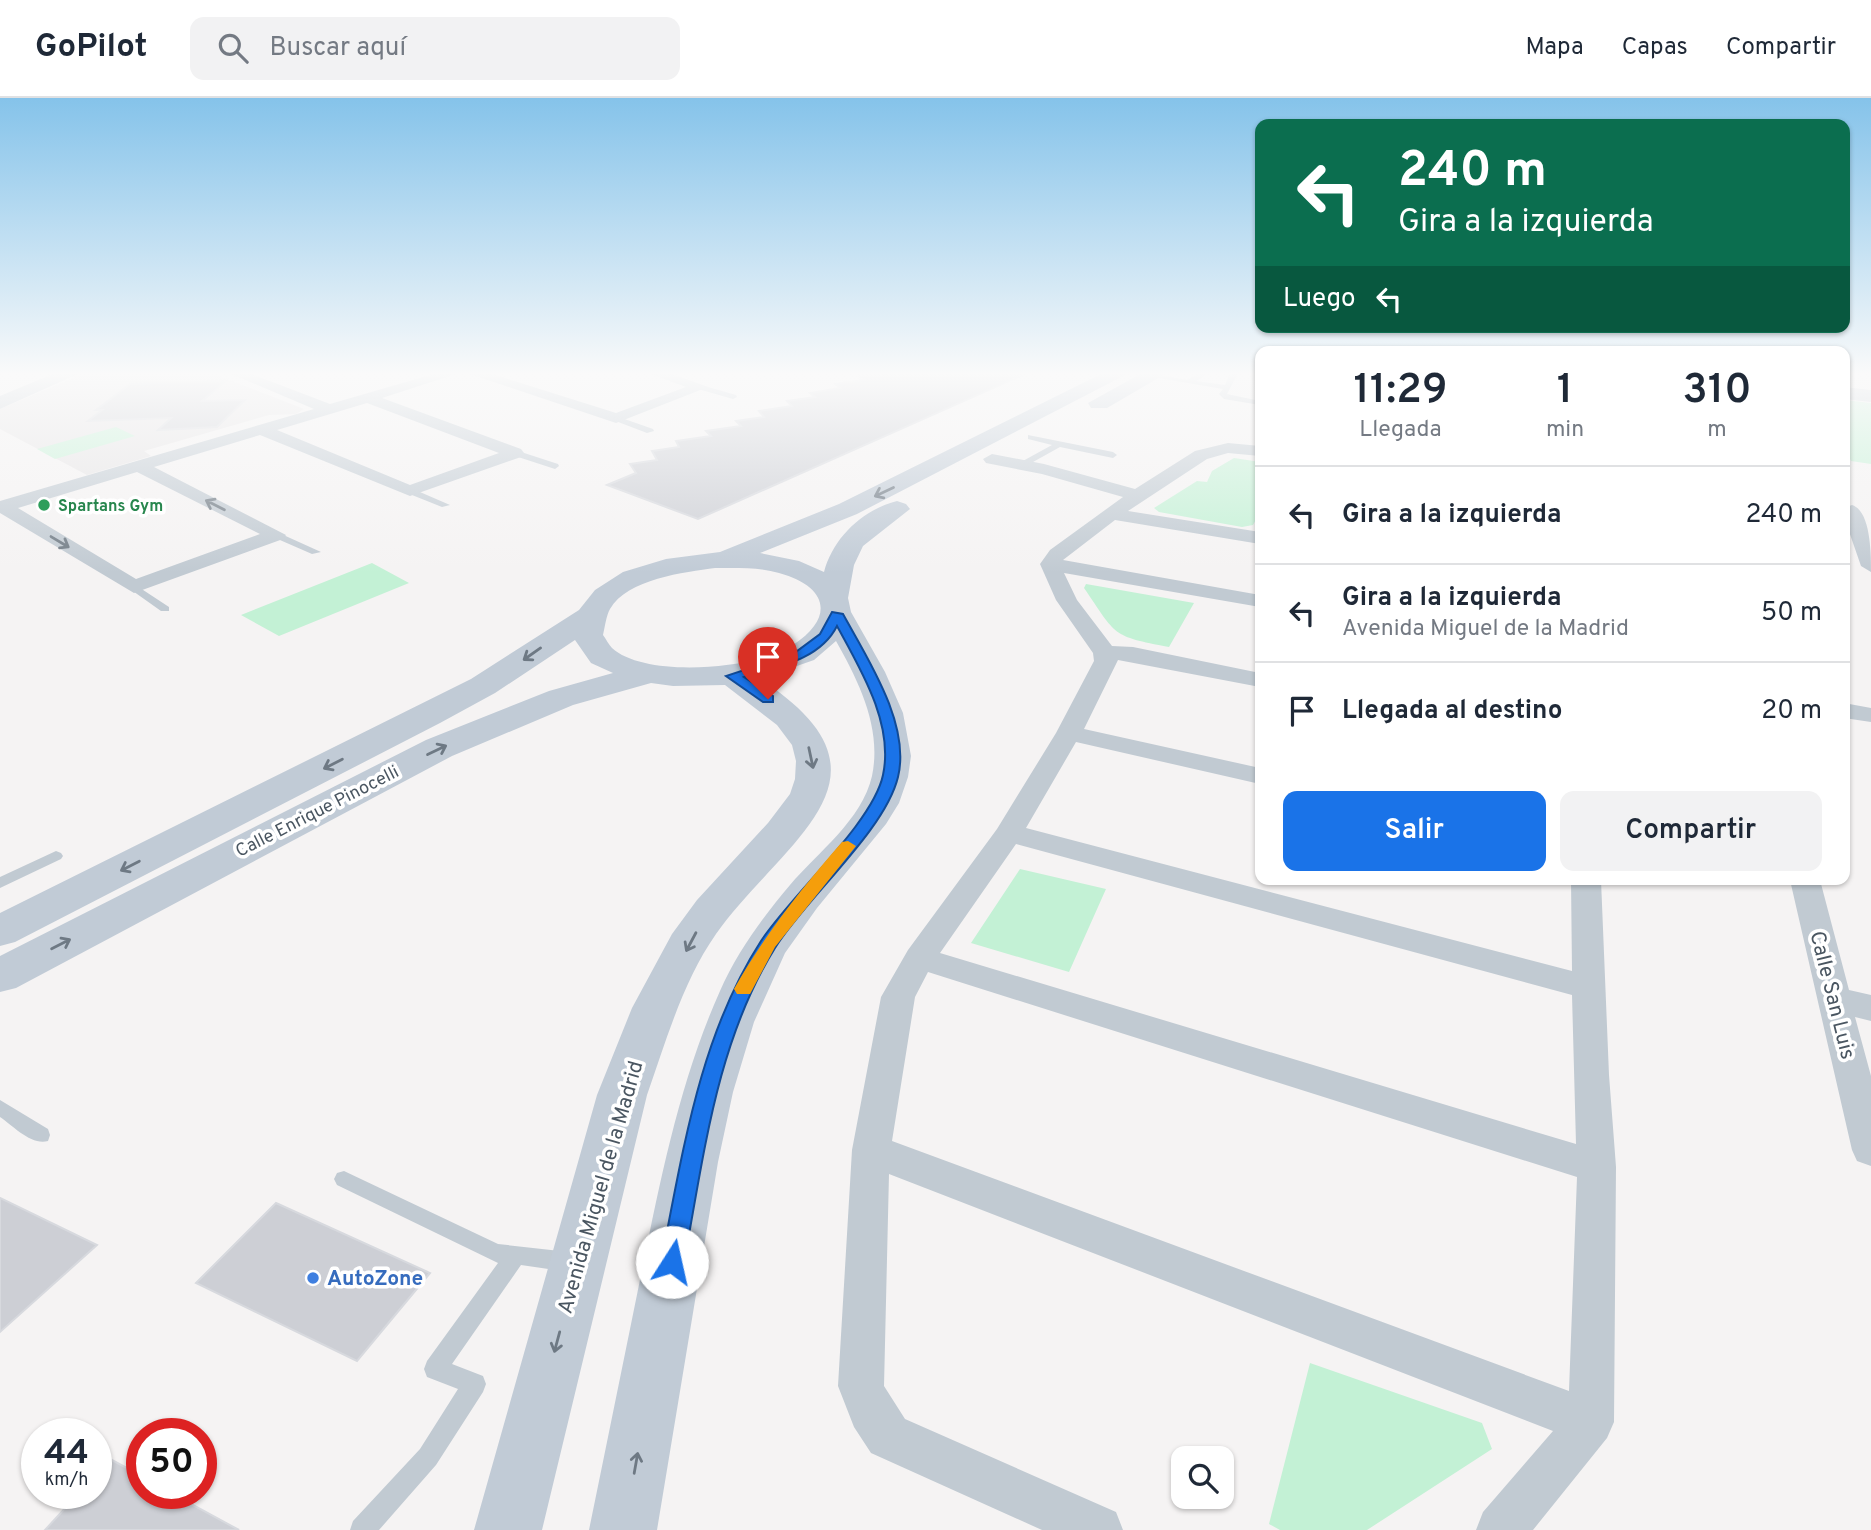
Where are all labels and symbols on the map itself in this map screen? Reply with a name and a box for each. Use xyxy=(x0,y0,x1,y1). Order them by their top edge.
one-way arrow xyxy=(874,486,895,500)
marker: Spartans Gym xyxy=(36,497,52,513)
place label: Spartans Gym xyxy=(58,497,163,517)
one-way arrow xyxy=(205,497,226,511)
one-way arrow xyxy=(50,535,70,549)
pin xyxy=(738,627,798,699)
one-way arrow xyxy=(523,647,542,661)
one-way arrow xyxy=(426,742,447,756)
one-way arrow xyxy=(805,746,819,769)
one-way arrow xyxy=(323,757,344,771)
street label: Calle Enrique Pinocelli xyxy=(232,761,403,864)
one-way arrow xyxy=(120,860,140,874)
street label: Calle San Luis xyxy=(1803,928,1861,1062)
one-way arrow xyxy=(684,932,698,952)
one-way arrow xyxy=(50,937,70,951)
street label: Avenida Miguel de la Madrid xyxy=(552,1058,651,1317)
position arrow xyxy=(635,1225,709,1299)
place label: AutoZone xyxy=(327,1266,423,1293)
marker: AutoZone xyxy=(305,1270,321,1286)
one-way arrow xyxy=(550,1331,563,1353)
speed limit sign: 50 xyxy=(126,1418,217,1509)
one-way arrow xyxy=(629,1452,643,1475)

